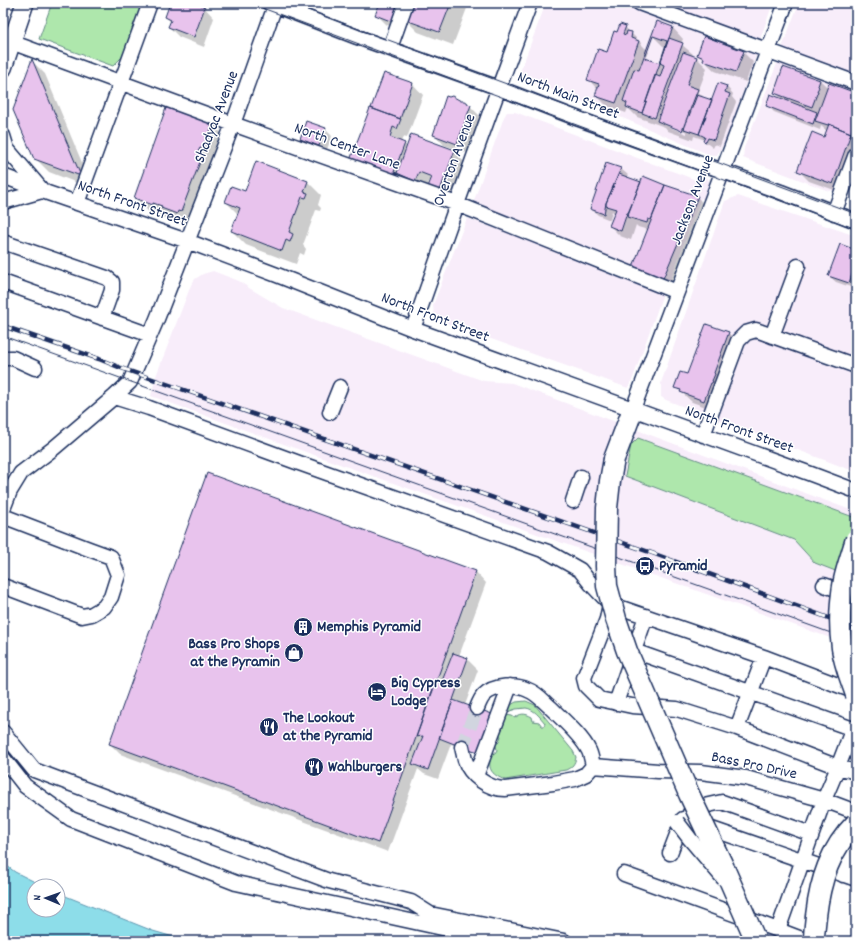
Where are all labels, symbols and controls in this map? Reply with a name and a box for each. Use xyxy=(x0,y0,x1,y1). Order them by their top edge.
street label: North Main Street xyxy=(514,66,622,126)
street label: Shadyac Avenue xyxy=(189,67,245,167)
street label: Overton Avenue xyxy=(428,111,482,209)
street label: North Center Lane xyxy=(291,117,403,177)
street label: Jackson Avenue xyxy=(665,152,721,248)
street label: North Front Street xyxy=(74,175,190,233)
street label: North Front Street xyxy=(378,287,492,349)
street label: North Front Street xyxy=(682,400,797,460)
bus stop icon: Pyramid xyxy=(634,555,656,577)
place label: Pyramid xyxy=(659,555,708,578)
building icon: Memphis Pyramid xyxy=(292,616,314,638)
place label: Memphis Pyramid xyxy=(317,616,421,639)
place label: Bass Pro Shops at the Pyramin xyxy=(188,633,280,674)
shop icon: Bass Pro Shops at the Pyramin xyxy=(283,642,305,664)
place label: Big Cypress Lodge xyxy=(391,672,461,713)
hotel icon: Big Cypress Lodge xyxy=(366,681,388,703)
place label: The Lookout at the Pyramid xyxy=(283,707,373,748)
restaurant icon: The Lookout at the Pyramid xyxy=(258,716,280,738)
street label: Bass Pro Drive xyxy=(709,746,799,786)
restaurant icon: Wahlburgers xyxy=(303,756,325,778)
place label: Wahlburgers xyxy=(328,756,403,779)
north arrow xyxy=(26,878,66,918)
text: N xyxy=(30,894,46,901)

